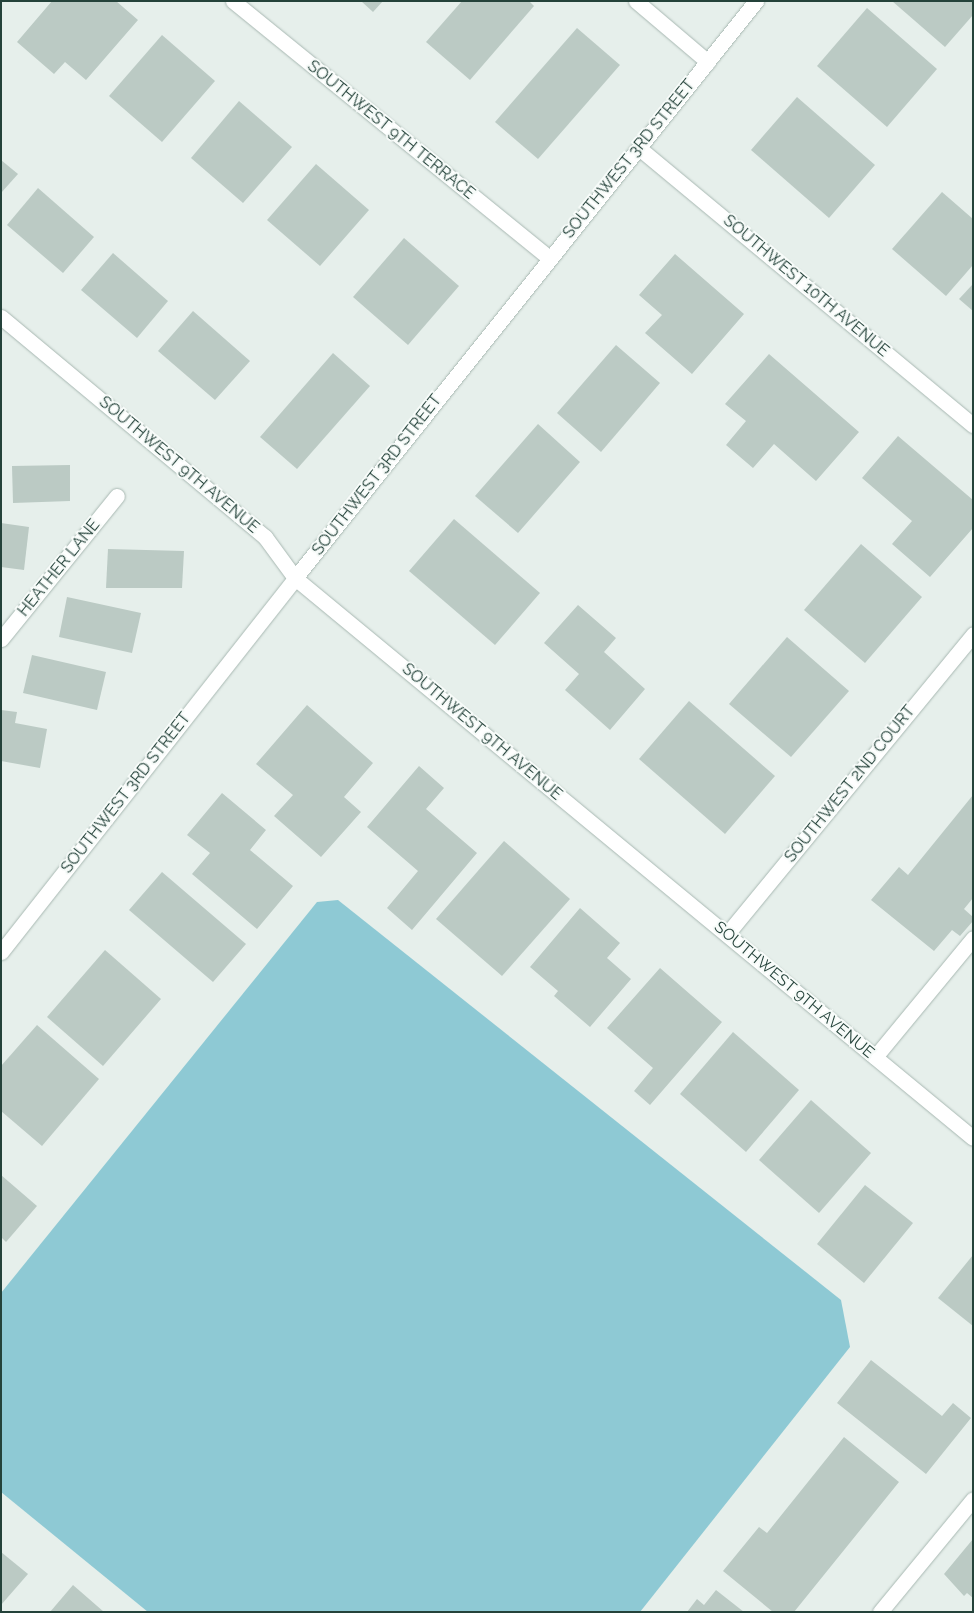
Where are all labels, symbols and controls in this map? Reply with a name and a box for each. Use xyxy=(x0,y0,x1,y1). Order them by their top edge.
street label: SOUTHWEST 9TH TERRACE xyxy=(303,56,479,204)
street label: SOUTHWEST 3RD STREET xyxy=(559,76,699,242)
street label: SOUTHWEST 10TH AVENUE xyxy=(719,211,893,361)
street label: SOUTHWEST 3RD STREET xyxy=(308,391,446,559)
street label: SOUTHWEST 9TH AVENUE xyxy=(95,392,263,538)
street label: HEATHER LANE xyxy=(14,516,104,620)
street label: SOUTHWEST 9TH AVENUE xyxy=(398,659,566,805)
street label: SOUTHWEST 2ND COURT xyxy=(781,702,919,866)
street label: SOUTHWEST 3RD STREET xyxy=(57,709,195,877)
street label: SOUTHWEST 9TH AVENUE xyxy=(710,917,878,1063)

